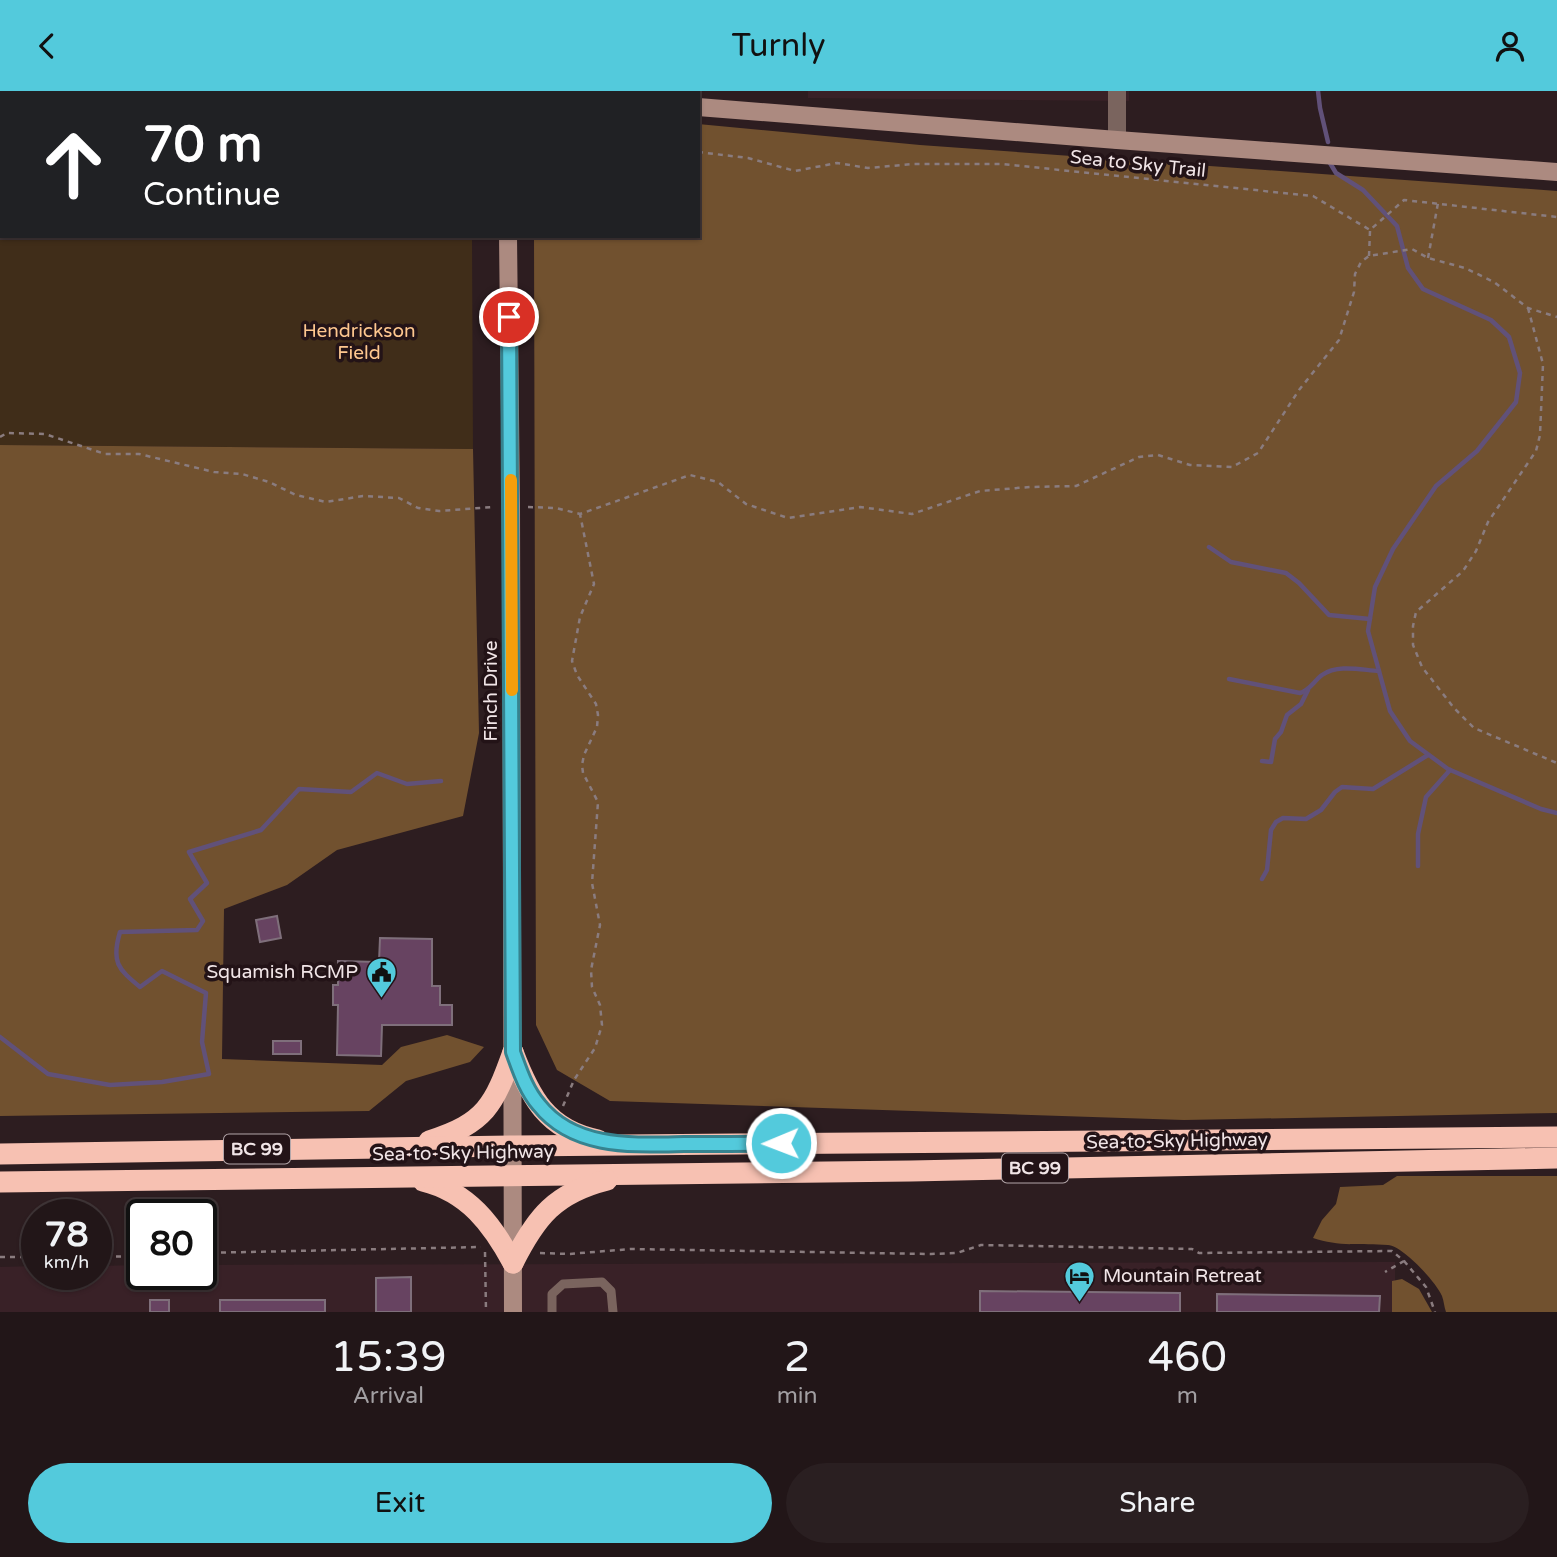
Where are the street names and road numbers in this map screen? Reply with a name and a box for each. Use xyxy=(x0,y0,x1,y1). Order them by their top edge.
street label: Sea to Sky Trail xyxy=(1069,146,1207,182)
street label: Finch Drive xyxy=(480,640,502,742)
street label: Sea-to-Sky Highway xyxy=(1086,1128,1268,1154)
road number: BC 99 xyxy=(224,1135,290,1163)
street label: Sea-to-Sky Highway xyxy=(372,1140,554,1166)
road number: BC 99 xyxy=(1002,1153,1068,1183)

